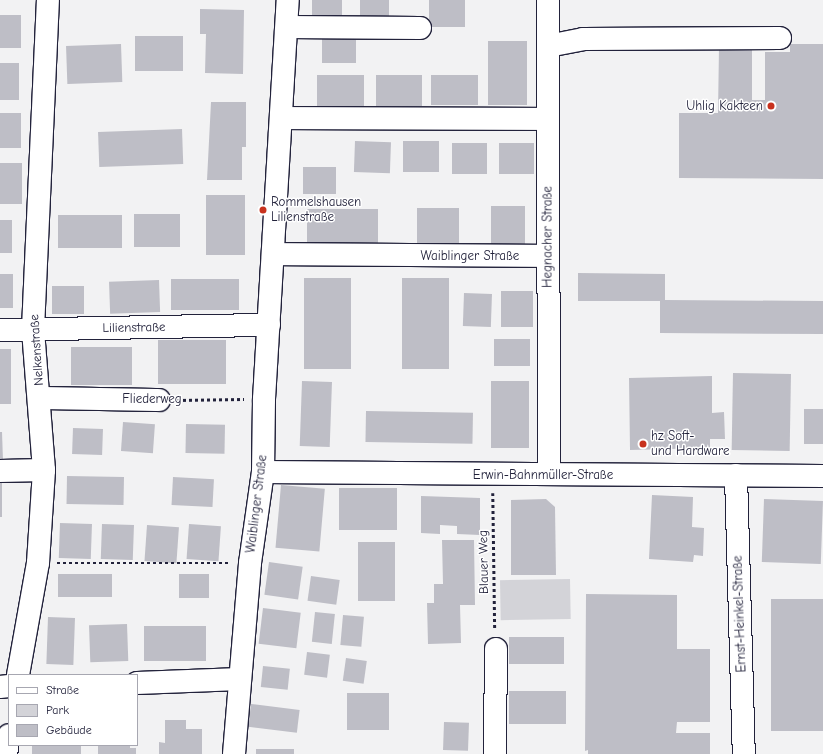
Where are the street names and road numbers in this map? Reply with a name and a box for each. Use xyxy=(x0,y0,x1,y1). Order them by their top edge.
street label: Hegnacher Straße xyxy=(540,186,556,288)
street label: Waiblinger Straße xyxy=(421,248,519,264)
street label: Nelkenstraße xyxy=(27,314,47,386)
street label: Lilienstraße xyxy=(102,320,166,336)
street label: Fliederweg xyxy=(122,391,182,407)
street label: Waiblinger Straße xyxy=(243,454,271,554)
street label: Erwin-Bahnmüller-Straße xyxy=(473,467,613,483)
street label: Blauer Weg xyxy=(476,530,492,594)
street label: Ernst-Heinkel-Straße xyxy=(730,555,750,673)

